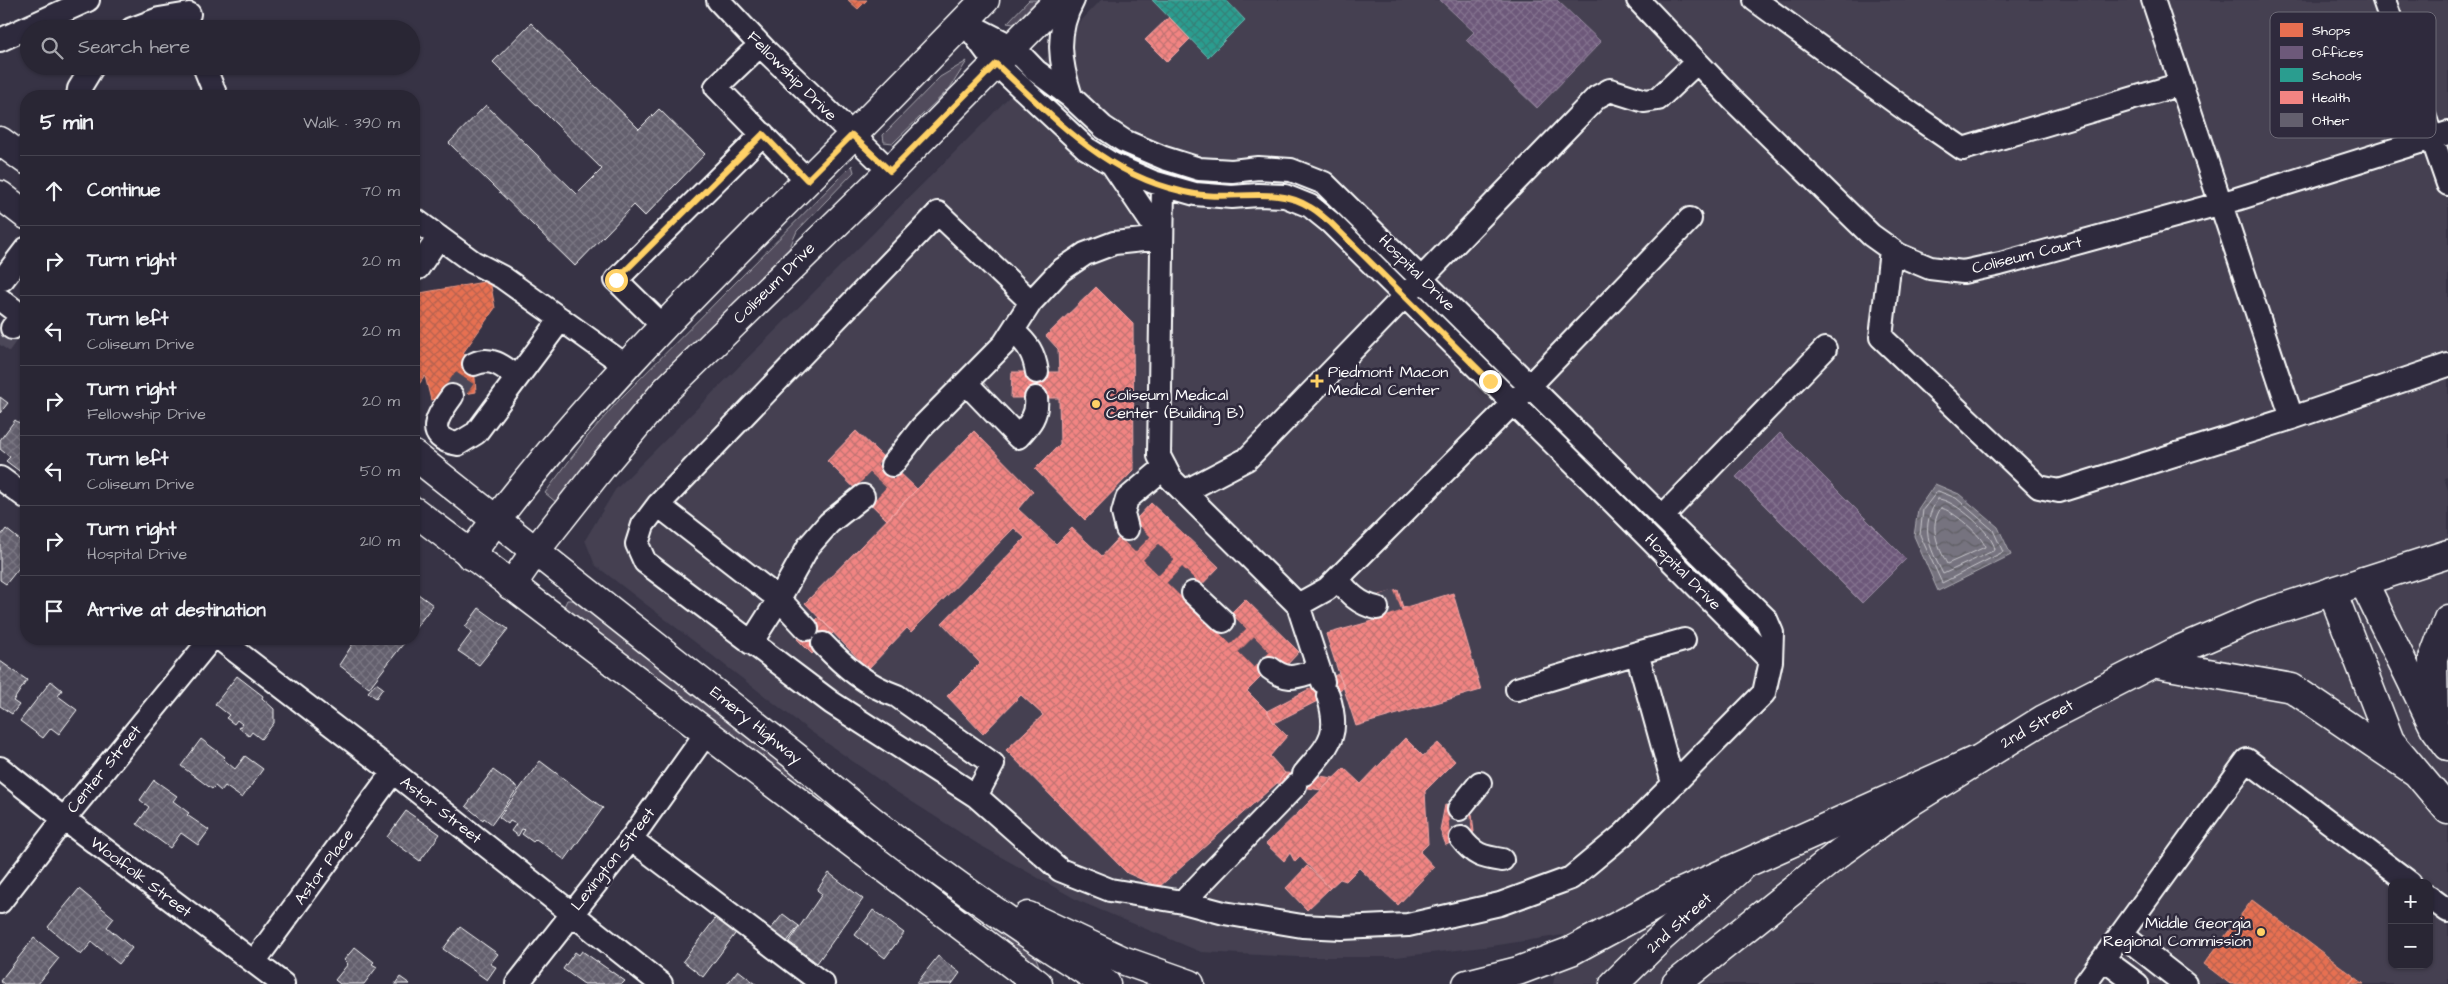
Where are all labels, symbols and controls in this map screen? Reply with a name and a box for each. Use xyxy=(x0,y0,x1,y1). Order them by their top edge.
legend xyxy=(2270,12,2436,138)
search box xyxy=(20,20,420,75)
text: Shops xyxy=(2312,21,2351,41)
street label: Fellowship Drive xyxy=(742,26,842,126)
icon: search xyxy=(38,34,66,62)
text: Search here xyxy=(78,34,190,61)
text: Offices xyxy=(2312,43,2364,63)
text: Schools xyxy=(2312,66,2362,86)
text: Health xyxy=(2312,88,2350,108)
text: 5 min xyxy=(40,108,93,137)
text: Other xyxy=(2312,111,2350,131)
text: Walk · 390 m xyxy=(303,112,400,134)
icon: ahead xyxy=(40,177,68,205)
text: Continue xyxy=(87,177,161,204)
text: 70 m xyxy=(361,180,400,202)
street label: Hospital Drive xyxy=(1374,230,1460,316)
street label: Coliseum Court xyxy=(1970,231,2085,279)
street label: Coliseum Drive xyxy=(728,237,820,329)
icon: right xyxy=(40,247,68,275)
text: Turn right xyxy=(87,247,176,274)
text: 20 m xyxy=(362,250,400,272)
route start xyxy=(605,269,628,292)
text: Turn left xyxy=(87,306,168,333)
icon: left xyxy=(40,317,68,345)
text: 20 m xyxy=(362,320,400,342)
text: Coliseum Drive xyxy=(87,333,195,355)
place label: Piedmont Macon Medical Center xyxy=(1328,361,1448,401)
route end xyxy=(1479,370,1502,393)
marker: Piedmont Macon Medical Center xyxy=(1310,374,1324,388)
text: Turn right xyxy=(87,376,176,403)
place label: Coliseum Medical Center (Building B) xyxy=(1106,384,1244,425)
icon: right xyxy=(40,387,68,415)
text: 20 m xyxy=(362,390,400,412)
marker: Coliseum Medical Center (Building B) xyxy=(1090,398,1102,410)
text: Fellowship Drive xyxy=(87,403,206,425)
text: Turn left xyxy=(87,446,168,473)
icon: left xyxy=(40,457,68,485)
text: 50 m xyxy=(360,460,400,482)
text: Coliseum Drive xyxy=(87,473,195,495)
text: Turn right xyxy=(87,516,176,543)
icon: right xyxy=(40,527,68,555)
street label: Hospital Drive xyxy=(1640,529,1726,615)
text: 210 m xyxy=(360,530,400,552)
text: Hospital Drive xyxy=(87,543,187,565)
icon: arrive xyxy=(40,597,68,625)
text: Arrive at destination xyxy=(87,597,266,624)
street label: Emery Highway xyxy=(705,681,807,770)
street label: 2nd Street xyxy=(1996,694,2078,754)
street label: Center Street xyxy=(62,720,147,818)
street label: Astor Street xyxy=(395,771,487,849)
street label: Lexington Street xyxy=(566,802,661,916)
street label: Astor Place xyxy=(289,824,359,909)
street label: Woolfolk Street xyxy=(86,831,197,923)
map controls xyxy=(2388,879,2433,969)
button: + xyxy=(2388,879,2433,924)
street label: 2nd Street xyxy=(1641,887,1717,958)
place label: Middle Georgia Regional Commission xyxy=(2103,912,2251,953)
button: − xyxy=(2388,924,2433,969)
marker: Middle Georgia Regional Commission xyxy=(2255,926,2267,938)

